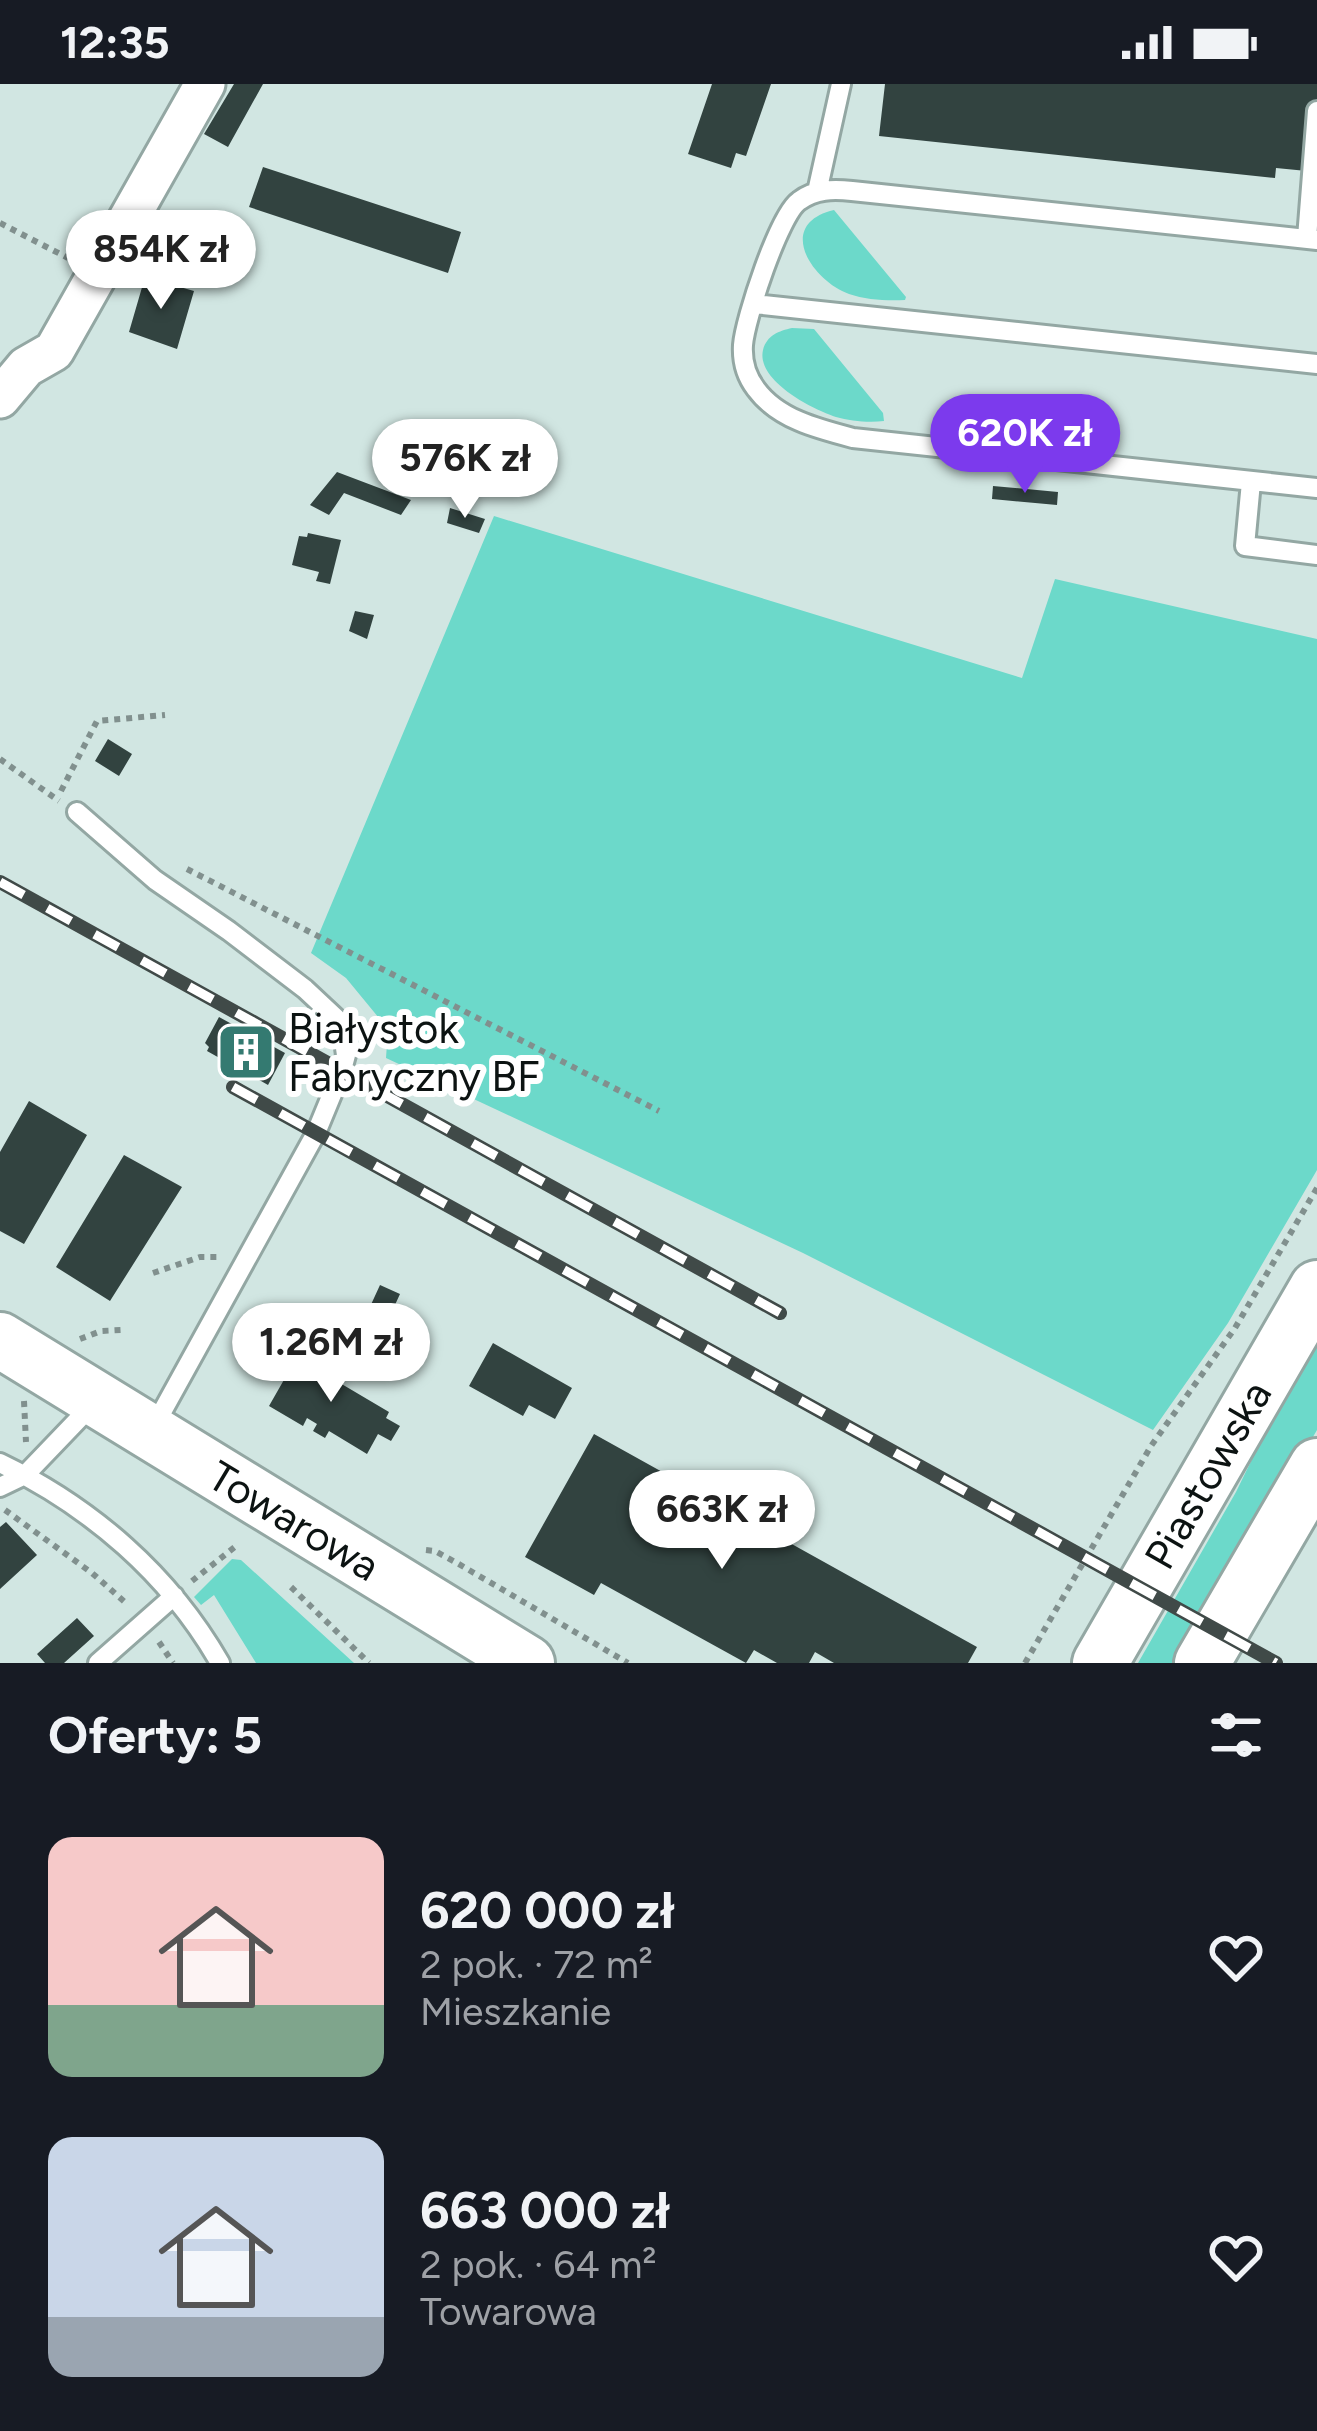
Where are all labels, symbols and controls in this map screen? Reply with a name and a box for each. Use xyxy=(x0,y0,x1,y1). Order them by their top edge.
text: 12:35 xyxy=(60,15,170,69)
pin: 854K zł xyxy=(50,210,272,312)
text: 854K zł xyxy=(93,225,229,272)
pin: 620K zł xyxy=(914,394,1136,496)
text: 620K zł xyxy=(957,409,1093,456)
pin: 576K zł xyxy=(354,419,576,521)
text: 576K zł xyxy=(399,434,531,481)
place label: Białystok Fabryczny BF xyxy=(288,1003,540,1102)
building icon: Białystok Fabryczny BF xyxy=(215,1021,277,1083)
pin: 1.26M zł xyxy=(207,1303,455,1405)
text: 1.26M zł xyxy=(259,1318,403,1365)
street label: Piastowska xyxy=(1134,1372,1282,1578)
street label: Towarowa xyxy=(199,1450,389,1592)
pin: 663K zł xyxy=(611,1470,833,1572)
text: 663K zł xyxy=(656,1485,788,1532)
icon: filters xyxy=(1203,1702,1269,1768)
text: Oferty: 5 xyxy=(48,1705,262,1766)
text: 620 000 zł xyxy=(420,1880,675,1941)
icon: home xyxy=(144,1885,288,2029)
icon: heart xyxy=(1203,1924,1269,1990)
text: 2 pok. · 72 m² xyxy=(420,1941,653,1988)
text: Mieszkanie xyxy=(420,1988,611,2035)
text: 663 000 zł xyxy=(420,2180,670,2241)
icon: home xyxy=(144,2185,288,2329)
icon: heart xyxy=(1203,2224,1269,2290)
text: 2 pok. · 64 m² xyxy=(420,2241,657,2288)
text: Towarowa xyxy=(420,2288,597,2335)

